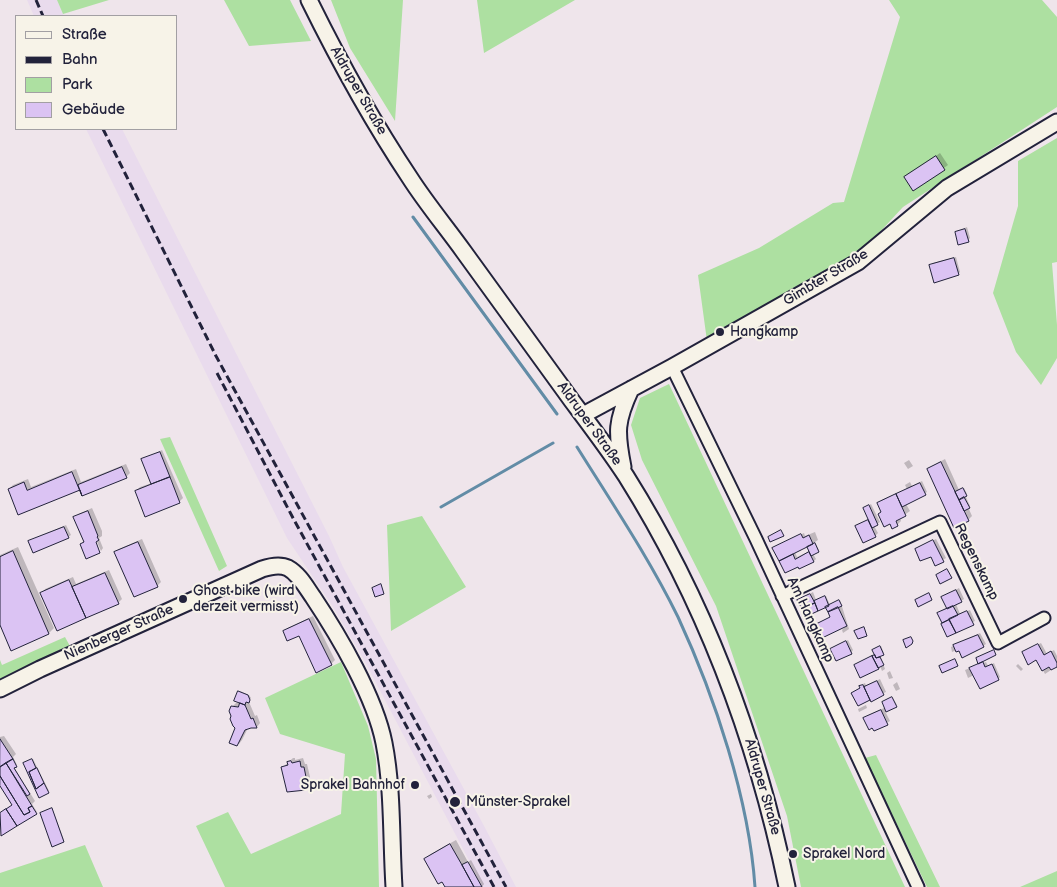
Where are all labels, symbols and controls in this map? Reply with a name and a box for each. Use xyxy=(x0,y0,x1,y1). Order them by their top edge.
legend xyxy=(15,15,178,130)
text: Straße xyxy=(62,25,107,44)
street label: Aldruper Straße xyxy=(326,44,390,138)
text: Bahn xyxy=(62,50,98,69)
text: Park xyxy=(62,75,92,94)
text: Gebäude xyxy=(62,100,125,119)
street label: Gimbter Straße xyxy=(781,246,871,310)
place label: Hangkamp xyxy=(730,324,798,340)
marker: Hangkamp xyxy=(714,326,726,338)
street label: Aldruper Straße xyxy=(553,379,625,469)
street label: Regenskamp xyxy=(950,521,1002,603)
street label: Am Hangkamp xyxy=(783,575,837,665)
place label: Ghost bike (wird derzeit vermisst) xyxy=(193,583,299,616)
marker: Ghost bike (wird derzeit vermisst) xyxy=(177,593,189,605)
street label: Nienberger Straße xyxy=(62,601,176,665)
street label: Aldruper Straße xyxy=(740,737,784,837)
place label: Sprakel Bahnhof xyxy=(301,777,405,793)
marker: Sprakel Bahnhof xyxy=(409,779,421,791)
place label: Münster-Sprakel xyxy=(466,794,570,810)
marker: Münster-Sprakel xyxy=(448,795,462,809)
place label: Sprakel Nord xyxy=(803,846,885,862)
marker: Sprakel Nord xyxy=(787,848,799,860)

